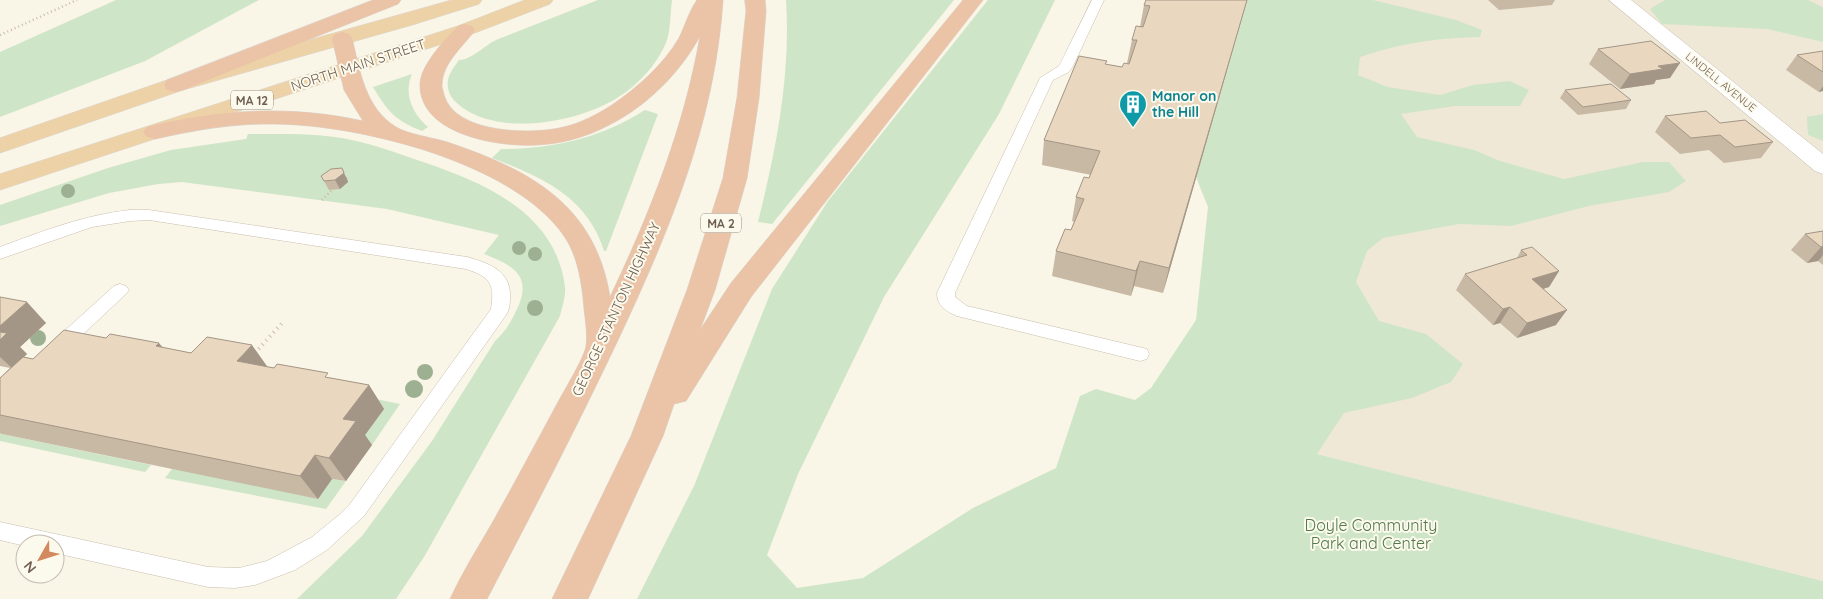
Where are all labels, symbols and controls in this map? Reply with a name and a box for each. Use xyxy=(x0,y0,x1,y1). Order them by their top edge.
street label: NORTH MAIN STREET xyxy=(288,35,428,95)
street label: LINDELL AVENUE xyxy=(1683,49,1759,115)
place label: Manor on the Hill xyxy=(1152,87,1216,121)
building icon: Manor on the Hill xyxy=(1118,89,1148,128)
road number: MA 12 xyxy=(231,90,273,110)
road number: MA 2 xyxy=(701,214,741,232)
street label: GEORGE STANTON HIGHWAY xyxy=(568,219,664,399)
park label: Doyle Community Park and Center xyxy=(1305,515,1437,553)
north arrow xyxy=(15,534,65,584)
text: N xyxy=(20,558,40,577)

